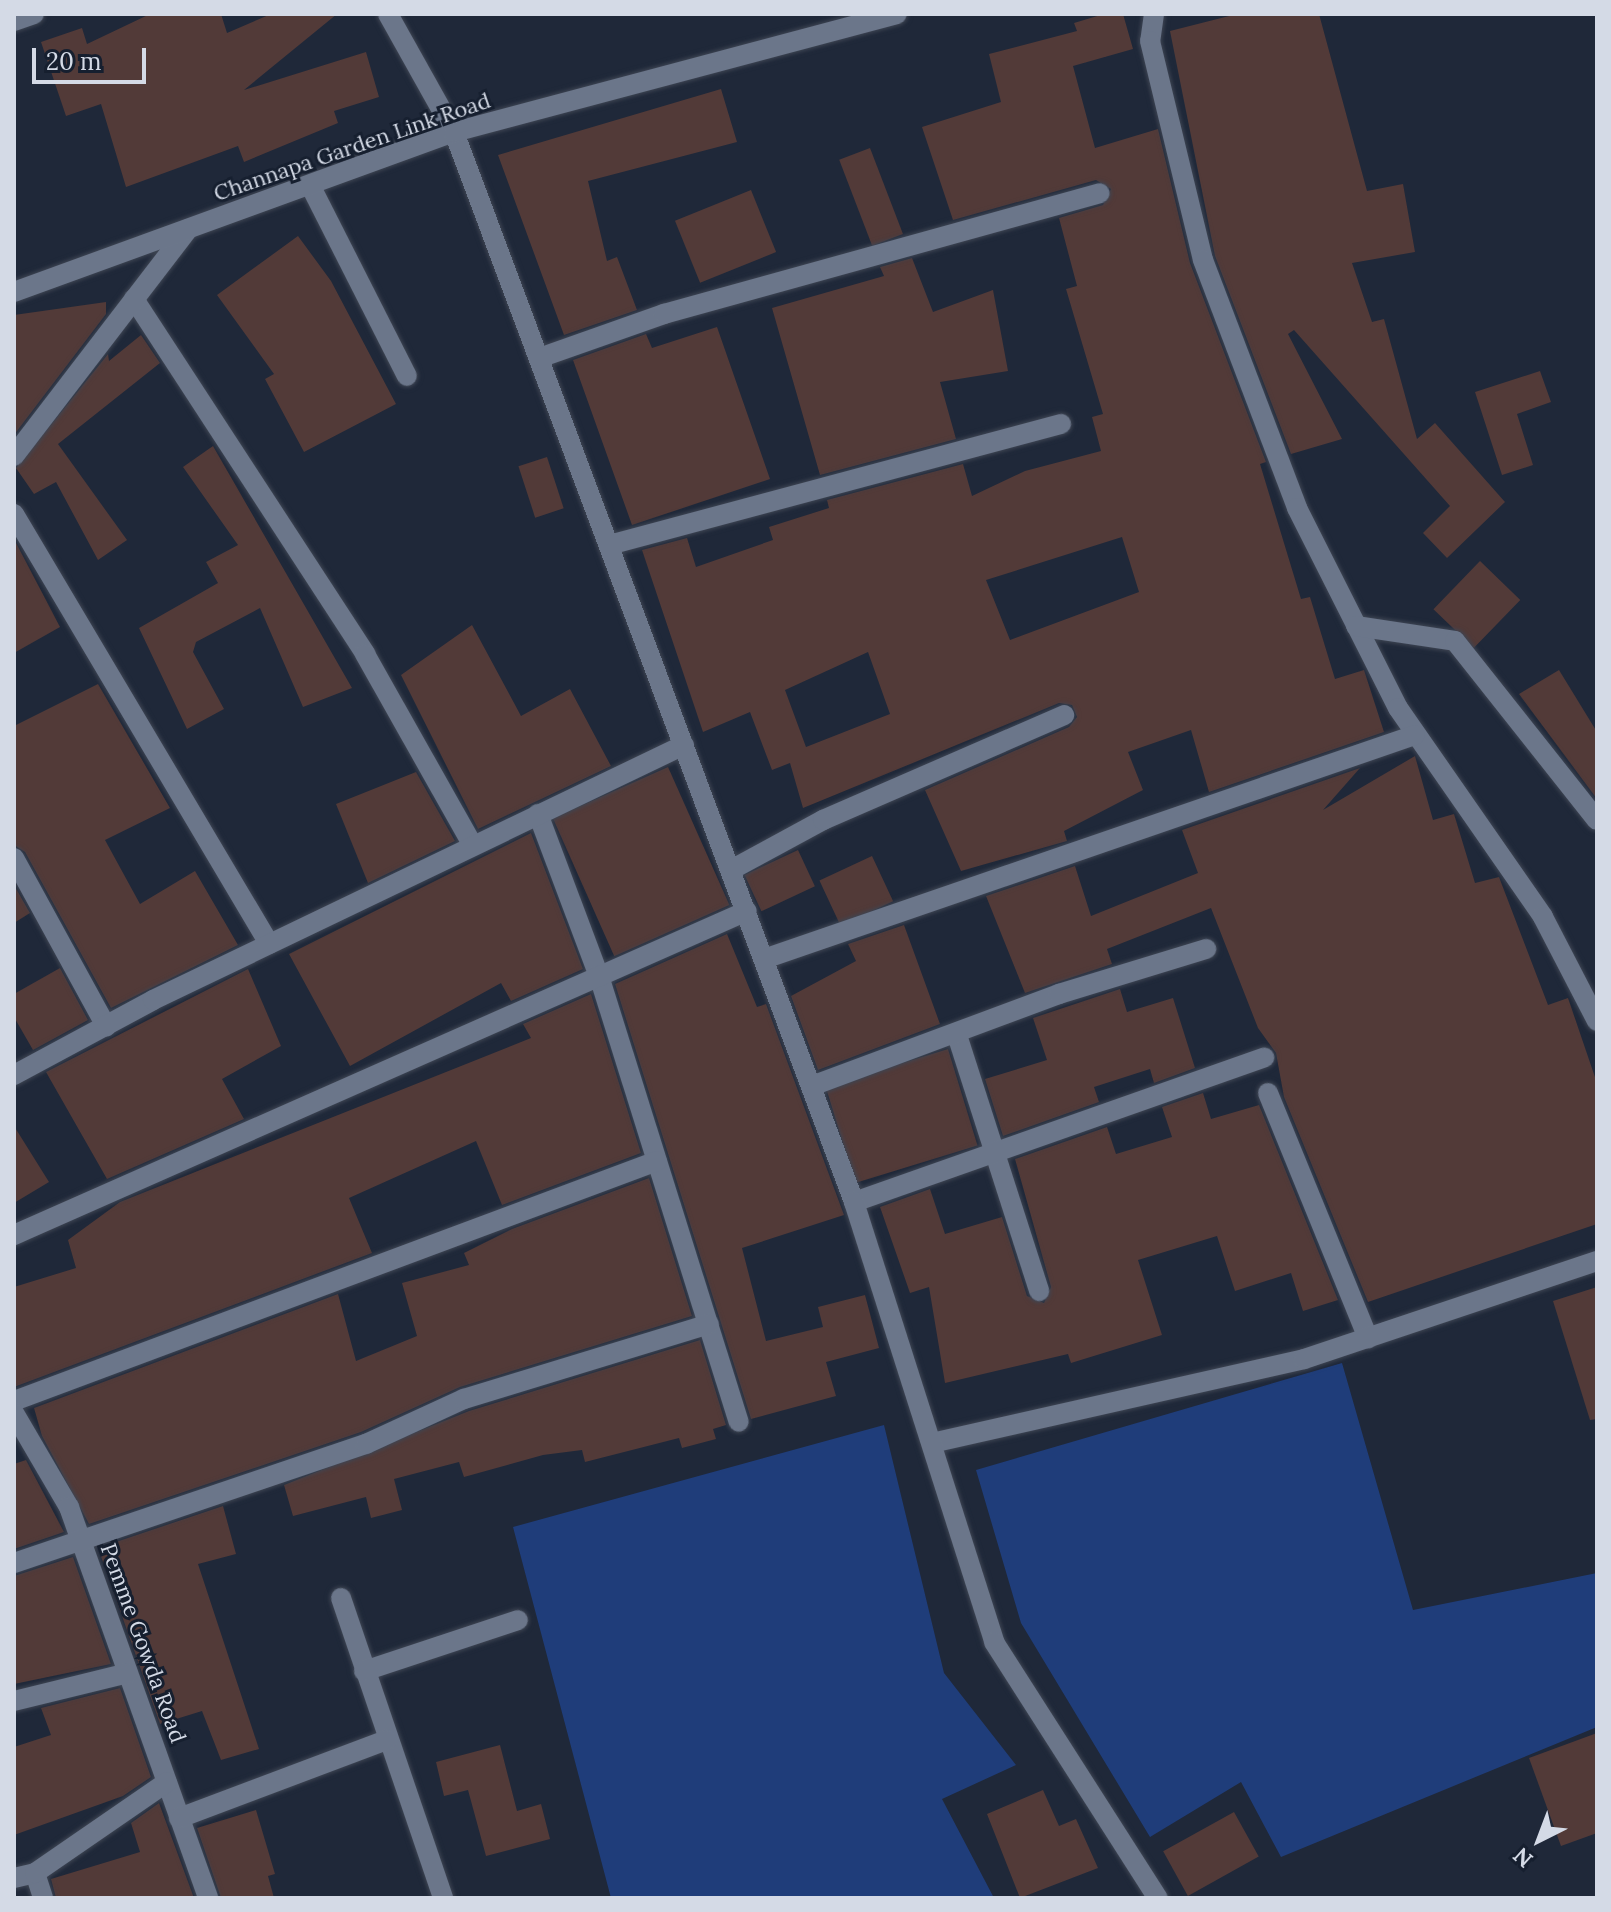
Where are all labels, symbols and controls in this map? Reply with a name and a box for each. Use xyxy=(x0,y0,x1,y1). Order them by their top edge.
scale bar xyxy=(36,32,150,82)
text: 20 m xyxy=(46,46,102,77)
street label: Channapa Garden Link Road xyxy=(210,87,494,207)
street label: Pemme Gowda Road xyxy=(95,1540,191,1746)
north arrow xyxy=(1499,1800,1579,1880)
text: N xyxy=(1507,1842,1539,1874)

